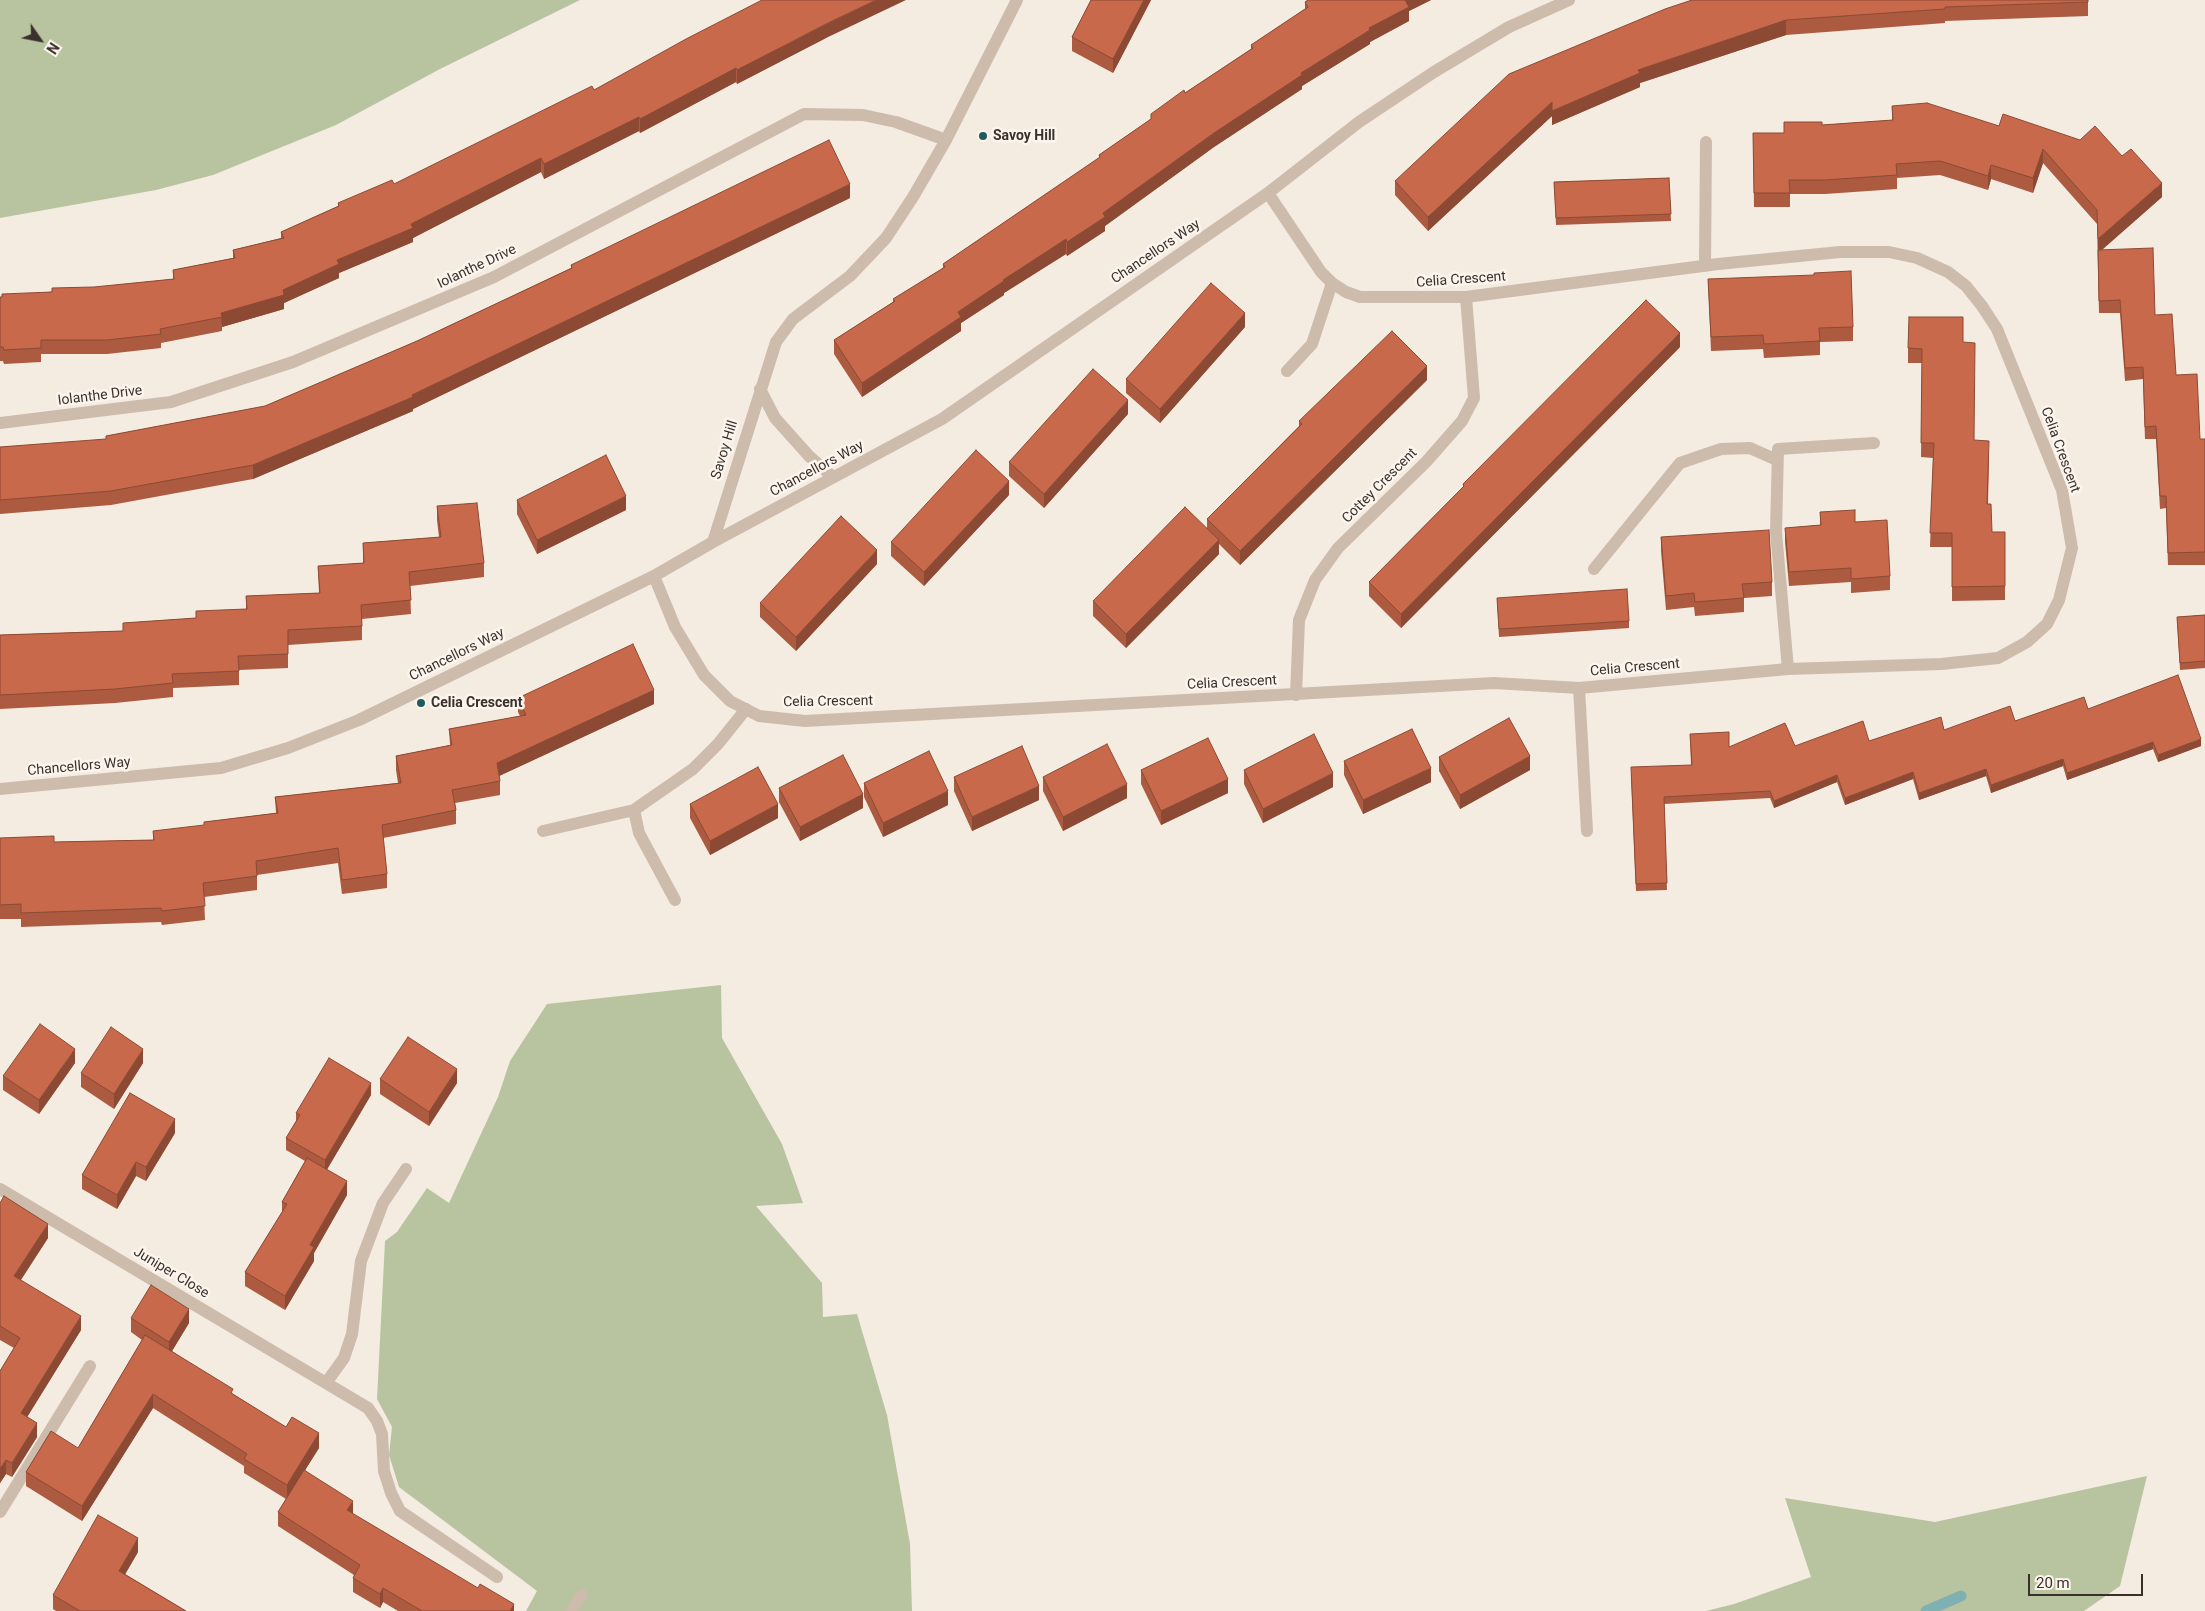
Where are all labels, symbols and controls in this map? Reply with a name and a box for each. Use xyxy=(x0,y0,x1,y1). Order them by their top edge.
north arrow xyxy=(15,15,65,65)
text: N xyxy=(43,40,62,57)
place label: Savoy Hill xyxy=(993,128,1055,144)
marker: Savoy Hill xyxy=(977,130,989,142)
street label: Chancellors Way xyxy=(1108,216,1204,288)
street label: Iolanthe Drive xyxy=(435,241,519,293)
street label: Celia Crescent xyxy=(1416,268,1506,292)
street label: Iolanthe Drive xyxy=(57,382,143,410)
street label: Celia Crescent xyxy=(2037,405,2083,495)
street label: Savoy Hill xyxy=(708,419,742,481)
street label: Chancellors Way xyxy=(767,437,867,501)
street label: Cottey Crescent xyxy=(1339,445,1421,527)
street label: Chancellors Way xyxy=(407,625,507,685)
street label: Celia Crescent xyxy=(1590,656,1680,680)
street label: Celia Crescent xyxy=(1187,672,1277,694)
street label: Celia Crescent xyxy=(783,693,873,711)
place label: Celia Crescent xyxy=(431,695,522,711)
marker: Celia Crescent xyxy=(415,697,427,709)
street label: Chancellors Way xyxy=(27,754,131,780)
street label: Juniper Close xyxy=(130,1244,212,1302)
scale bar xyxy=(2030,1564,2145,1596)
text: 20 m xyxy=(2036,1574,2070,1592)

